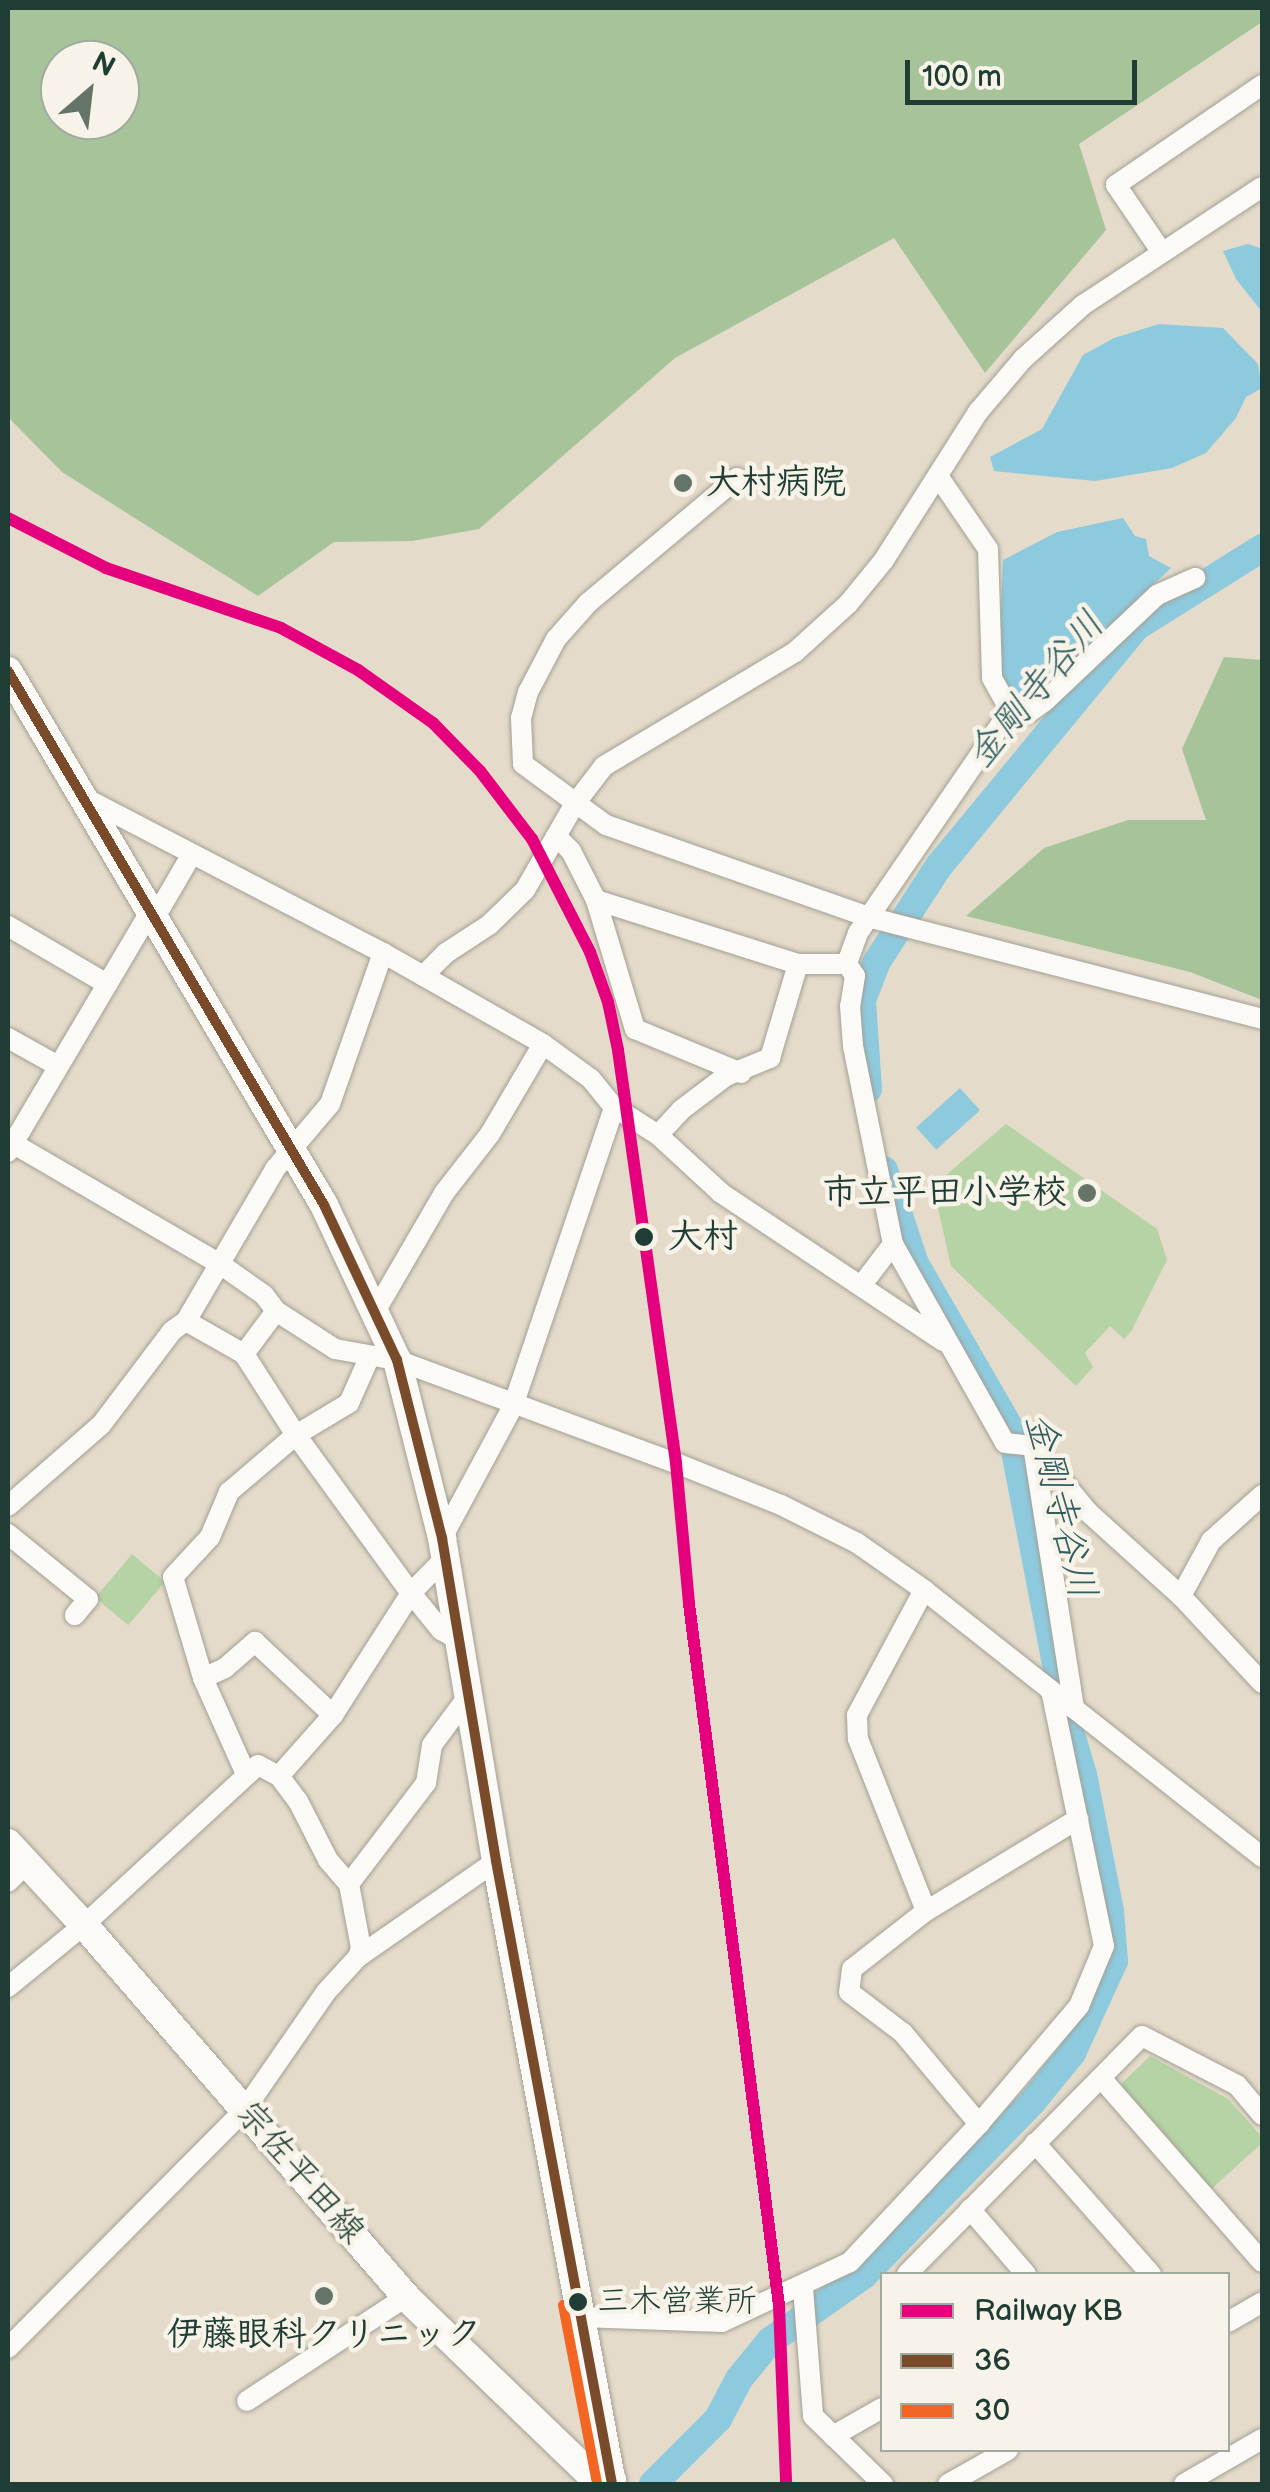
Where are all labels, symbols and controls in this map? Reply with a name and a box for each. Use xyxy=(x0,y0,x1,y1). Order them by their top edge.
north arrow xyxy=(40,40,140,140)
scale bar xyxy=(910,40,1142,102)
text: N xyxy=(86,45,120,84)
text: 100 m xyxy=(922,59,1002,95)
place label: 大村病院 xyxy=(706,462,846,504)
marker: 大村病院 xyxy=(670,470,696,496)
water label: 金剛寺谷川 xyxy=(957,603,1115,777)
place label: 市立平田小学校 xyxy=(822,1172,1067,1214)
marker: 市立平田小学校 xyxy=(1076,1182,1098,1204)
place label: 大村 xyxy=(668,1216,738,1258)
marker: 大村 xyxy=(629,1222,659,1252)
water label: 金剛寺谷川 xyxy=(1015,1408,1105,1604)
street label: 宗佐平田線 xyxy=(227,2093,373,2253)
legend xyxy=(880,2272,1230,2452)
marker: 伊藤眼科クリニック xyxy=(311,2283,337,2309)
place label: 三木営業所 xyxy=(597,2283,757,2321)
marker: 三木営業所 xyxy=(568,2292,588,2312)
text: Railway KB xyxy=(974,2293,1123,2329)
place label: 伊藤眼科クリニック xyxy=(167,2314,481,2356)
text: 36 xyxy=(974,2343,1011,2379)
text: 30 xyxy=(974,2393,1010,2429)

